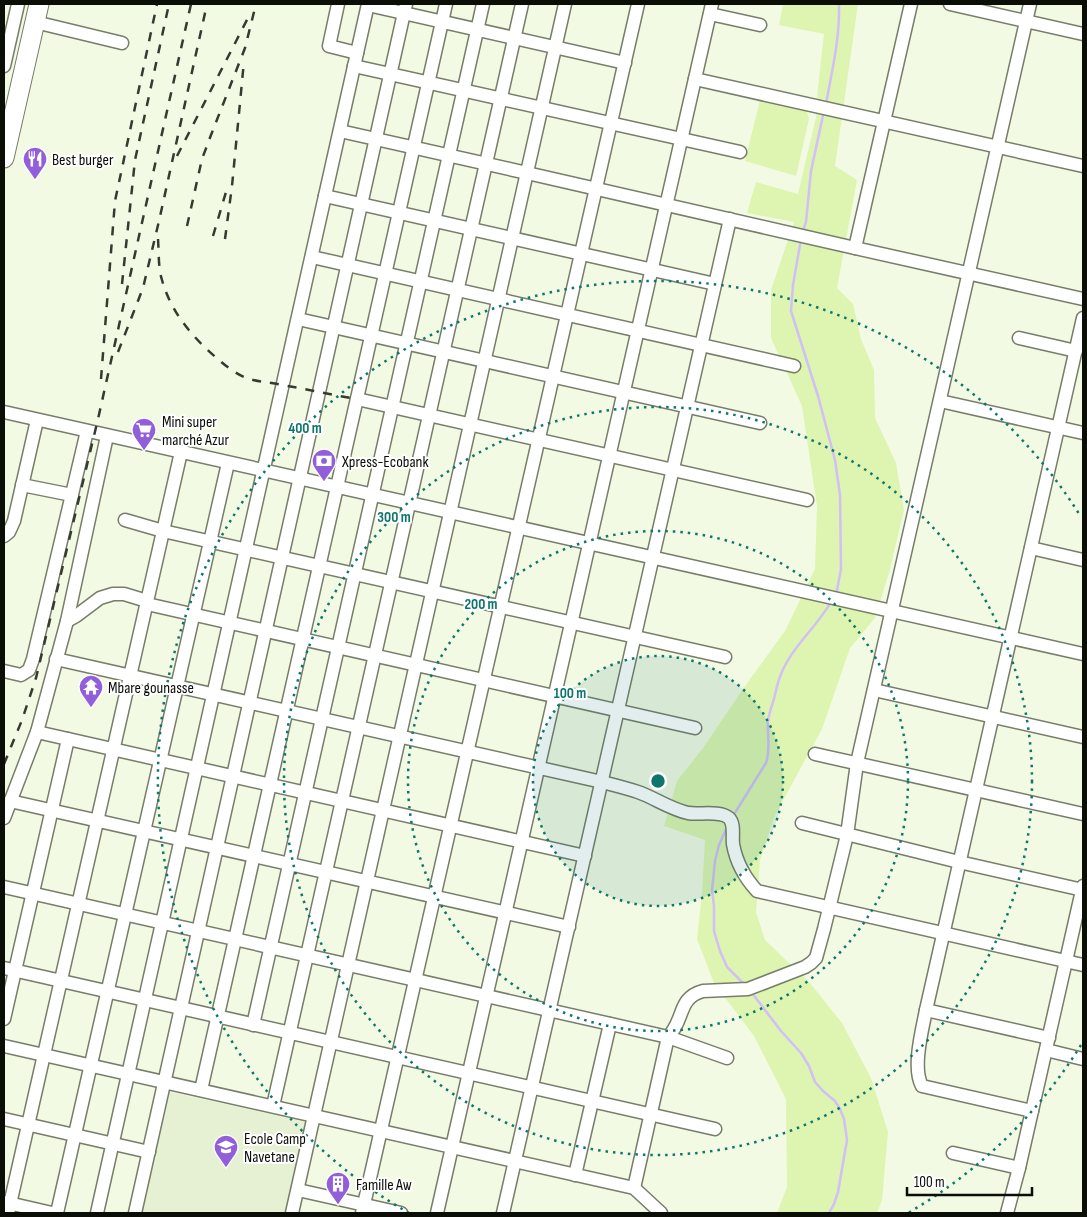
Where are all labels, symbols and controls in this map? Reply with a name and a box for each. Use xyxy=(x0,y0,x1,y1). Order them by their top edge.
restaurant icon: Best burger xyxy=(22,146,48,180)
place label: Best burger xyxy=(52,151,114,170)
place label: Mini super marché Azur xyxy=(162,413,229,450)
supermarket icon: Mini super marché Azur xyxy=(131,417,157,451)
text: 400 m xyxy=(288,419,322,438)
bank icon: Xpress-Ecobank xyxy=(311,448,337,482)
place label: Xpress-Ecobank xyxy=(341,453,429,472)
text: 300 m xyxy=(377,508,411,527)
text: 200 m xyxy=(464,595,498,614)
temple icon: Mbare gounasse xyxy=(78,674,104,708)
place label: Mbare gounasse xyxy=(108,679,194,698)
text: 100 m xyxy=(554,684,586,703)
centre of rings xyxy=(649,772,667,790)
place label: Ecole Camp Navetane xyxy=(244,1130,306,1167)
school or university icon: Ecole Camp Navetane xyxy=(213,1134,239,1168)
scale bar xyxy=(907,1164,1032,1196)
building icon: Famille Aw xyxy=(325,1171,351,1205)
text: 100 m xyxy=(914,1173,945,1192)
place label: Famille Aw xyxy=(356,1176,412,1195)

